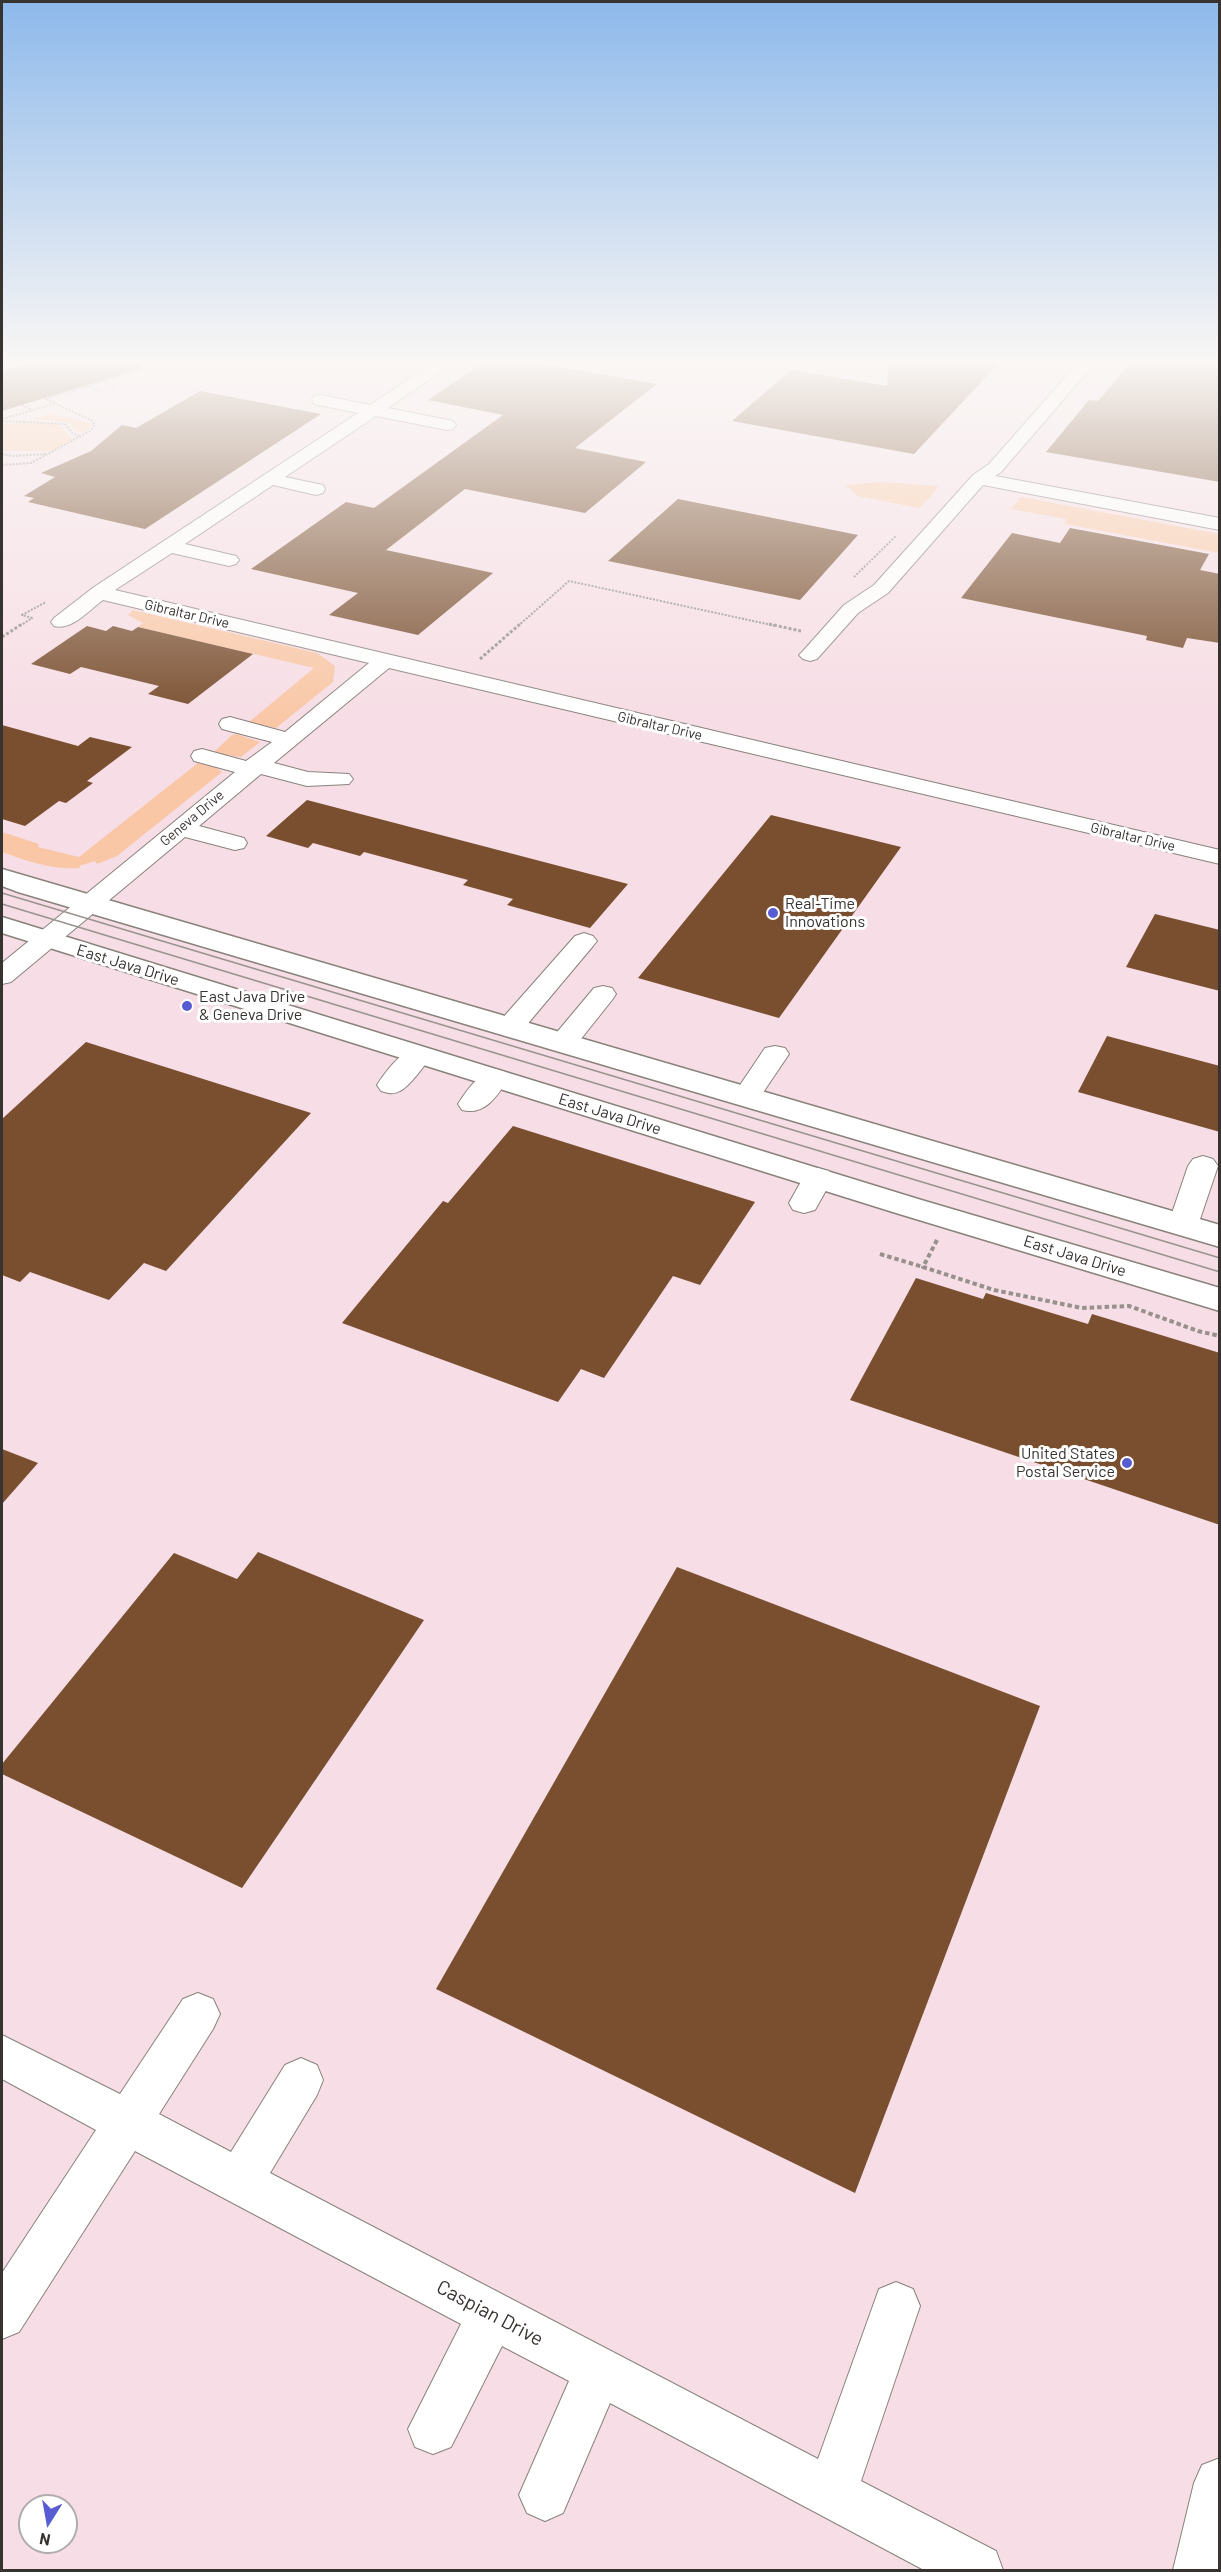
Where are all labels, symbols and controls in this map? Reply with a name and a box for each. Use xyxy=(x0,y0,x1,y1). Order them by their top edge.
street label: Gibraltar Drive xyxy=(143,596,231,632)
street label: Gibraltar Drive xyxy=(616,708,704,744)
street label: Geneva Drive xyxy=(157,786,227,850)
street label: Gibraltar Drive xyxy=(1089,819,1177,855)
place label: Real-Time Innovations xyxy=(785,894,865,932)
marker: Real-Time Innovations xyxy=(766,906,780,920)
street label: East Java Drive xyxy=(74,940,182,990)
place label: East Java Drive & Geneva Drive xyxy=(199,987,305,1025)
marker: East Java Drive & Geneva Drive xyxy=(180,999,194,1013)
street label: East Java Drive xyxy=(556,1089,664,1139)
street label: East Java Drive xyxy=(1021,1231,1129,1281)
place label: United States Postal Service xyxy=(1016,1444,1115,1482)
marker: United States Postal Service xyxy=(1120,1456,1134,1470)
street label: Caspian Drive xyxy=(432,2275,548,2351)
north arrow xyxy=(18,2494,78,2554)
text: N xyxy=(38,2530,52,2551)

